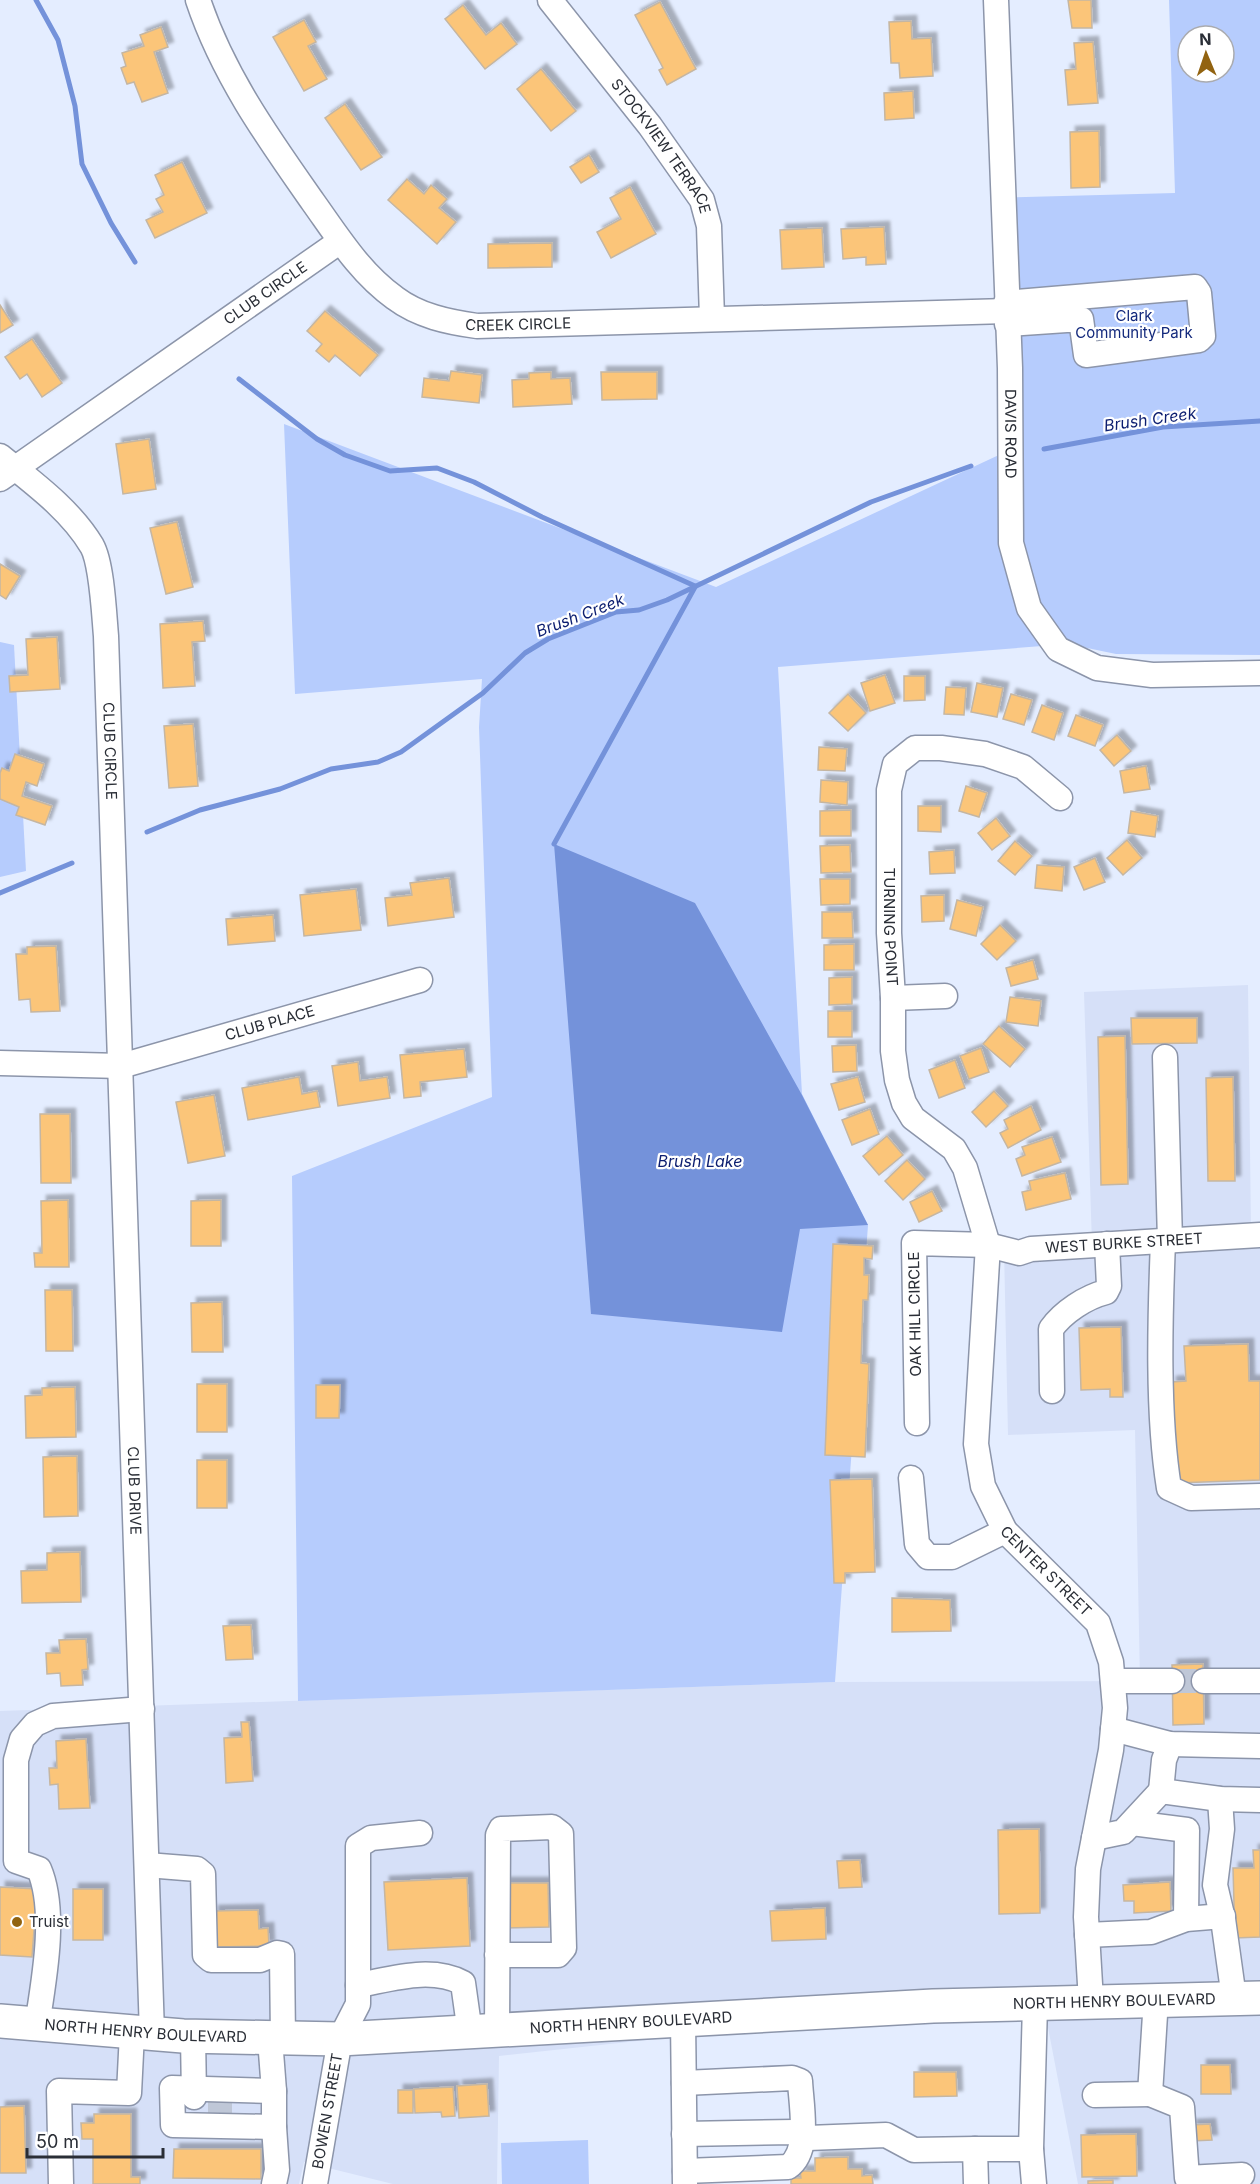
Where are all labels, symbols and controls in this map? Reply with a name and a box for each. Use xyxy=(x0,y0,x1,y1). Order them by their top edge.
north arrow xyxy=(1176,24,1236,84)
text: N xyxy=(1199,29,1212,49)
street label: STOCKVIEW TERRACE xyxy=(607,75,715,215)
street label: CLUB CIRCLE xyxy=(220,257,311,329)
park label: Clark Community Park xyxy=(1075,306,1194,342)
street label: CREEK CIRCLE xyxy=(464,313,571,335)
street label: DAVIS ROAD xyxy=(1001,389,1021,479)
water label: Brush Creek xyxy=(1103,403,1198,435)
water label: Brush Creek xyxy=(533,589,627,641)
street label: CLUB CIRCLE xyxy=(99,702,121,800)
street label: TURNING POINT xyxy=(880,868,902,987)
street label: CLUB PLACE xyxy=(223,1001,317,1045)
water label: Brush Lake xyxy=(658,1151,742,1171)
street label: WEST BURKE STREET xyxy=(1045,1229,1204,1257)
street label: OAK HILL CIRCLE xyxy=(904,1251,925,1377)
street label: CLUB DRIVE xyxy=(124,1446,146,1535)
street label: CENTER STREET xyxy=(996,1522,1096,1620)
place label: Truist xyxy=(29,1912,69,1931)
marker: Truist xyxy=(10,1915,24,1929)
street label: NORTH HENRY BOULEVARD xyxy=(1013,1989,1216,2013)
street label: NORTH HENRY BOULEVARD xyxy=(529,2007,733,2037)
street label: NORTH HENRY BOULEVARD xyxy=(44,2015,247,2046)
street label: BOWEN STREET xyxy=(308,2052,346,2170)
scale bar xyxy=(27,2121,164,2159)
text: 50 m xyxy=(36,2131,79,2152)

